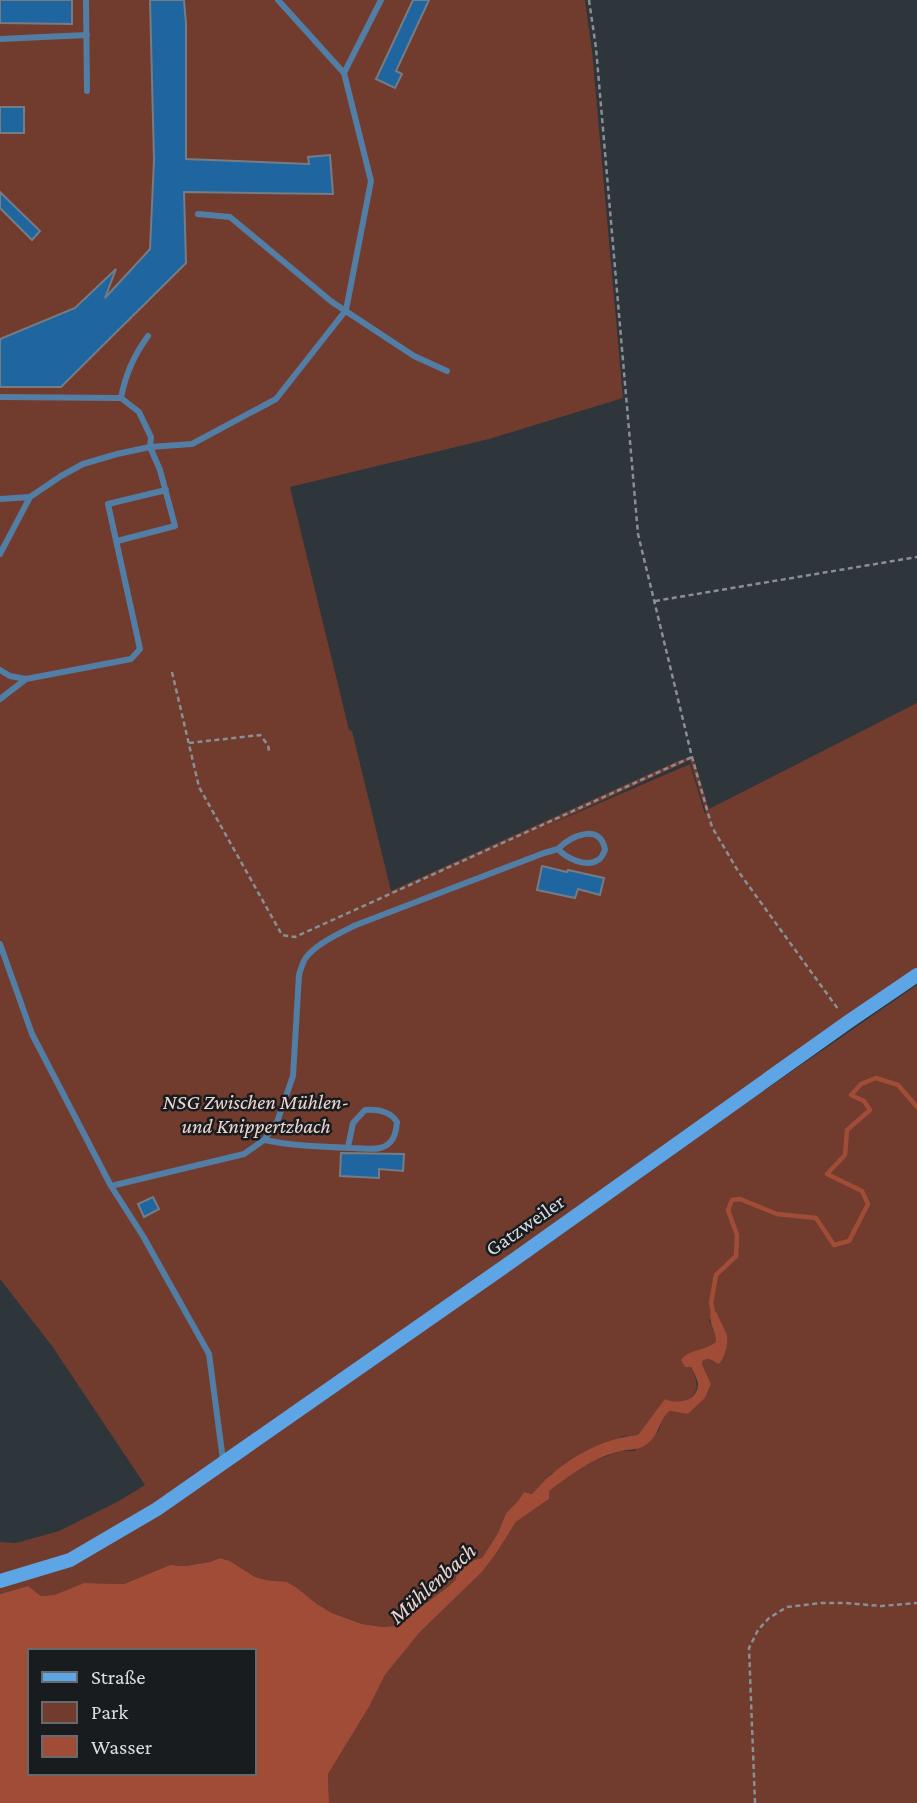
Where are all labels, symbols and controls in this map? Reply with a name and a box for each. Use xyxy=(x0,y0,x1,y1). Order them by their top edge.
park label: NSG Zwischen Mühlen- und Knippertzbach xyxy=(163,1090,349,1138)
street label: Gatzweiler xyxy=(481,1189,570,1261)
water label: Mühlenbach xyxy=(383,1537,481,1629)
legend xyxy=(28,1649,256,1775)
text: Straße xyxy=(91,1665,145,1689)
text: Park xyxy=(91,1700,128,1724)
text: Wasser xyxy=(91,1735,153,1759)

